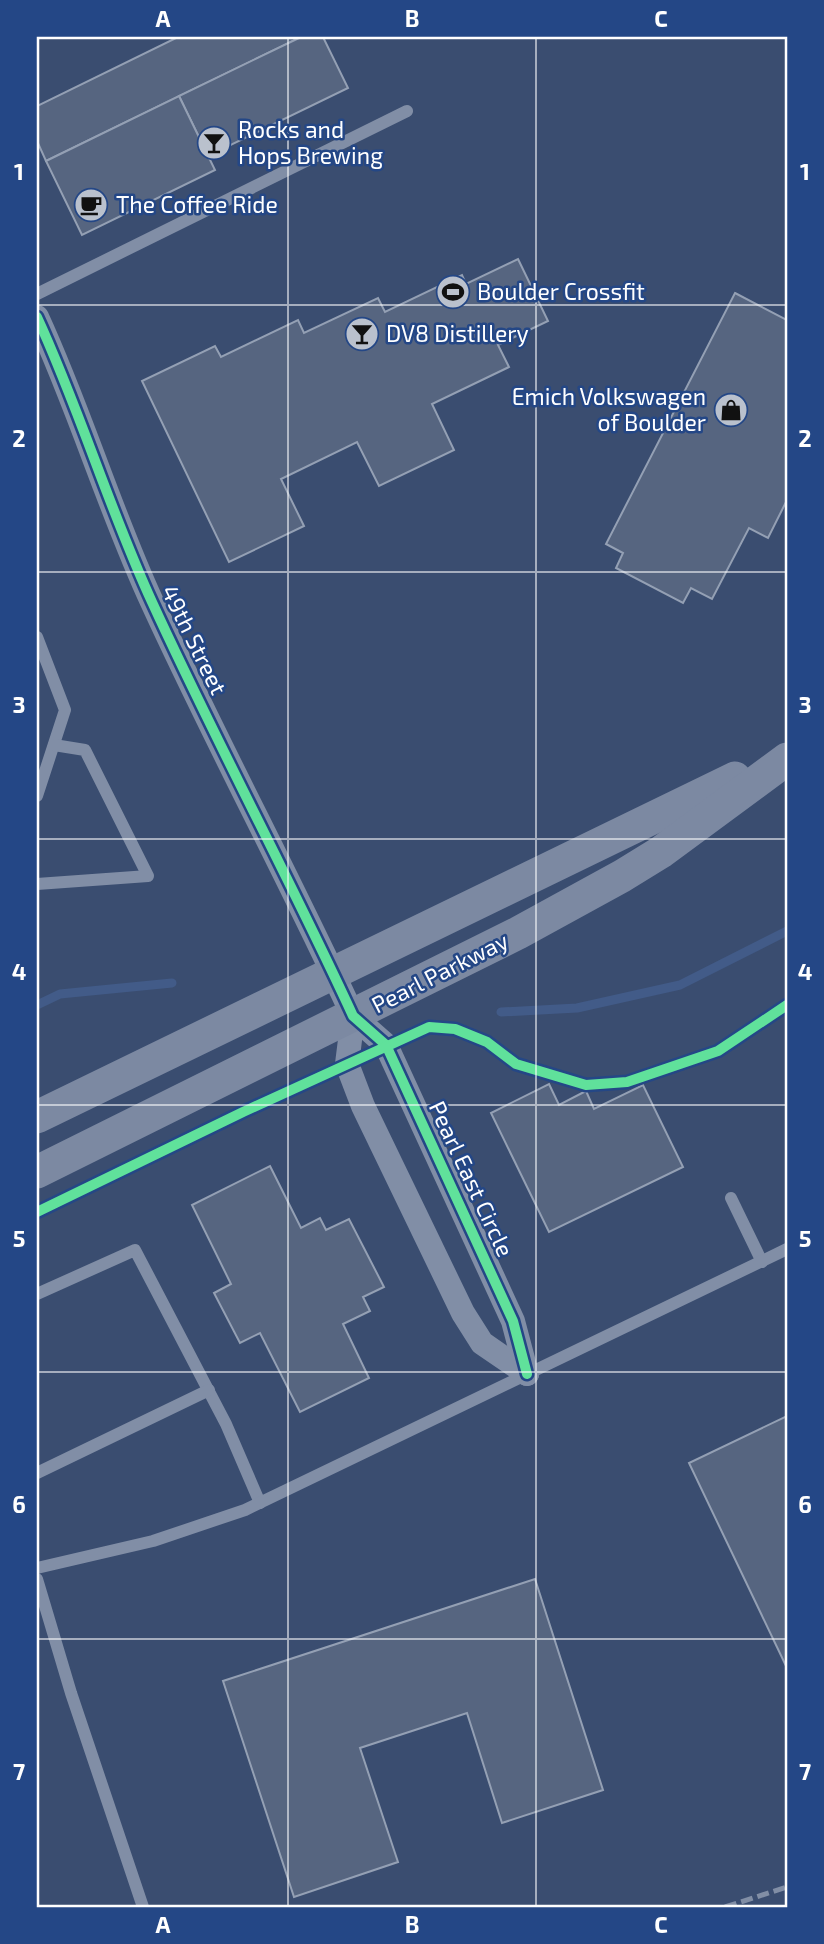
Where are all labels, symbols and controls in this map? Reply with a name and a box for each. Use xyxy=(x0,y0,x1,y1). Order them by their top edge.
text: A xyxy=(155,4,171,32)
text: B xyxy=(405,4,419,32)
text: C xyxy=(654,4,668,32)
place label: Rocks and Hops Brewing xyxy=(238,115,383,169)
bar icon: Rocks and Hops Brewing xyxy=(195,124,233,162)
text: 1 xyxy=(14,157,24,185)
text: 1 xyxy=(800,157,810,185)
cafe icon: The Coffee Ride xyxy=(72,186,110,224)
place label: The Coffee Ride xyxy=(116,190,278,218)
sports icon: Boulder Crossfit xyxy=(434,273,472,311)
place label: Boulder Crossfit xyxy=(477,277,645,305)
bar icon: DV8 Distillery xyxy=(343,315,381,353)
place label: DV8 Distillery xyxy=(386,319,529,347)
place label: Emich Volkswagen of Boulder xyxy=(512,382,706,436)
shop icon: Emich Volkswagen of Boulder xyxy=(712,391,750,429)
text: 2 xyxy=(12,424,26,452)
text: 2 xyxy=(798,424,812,452)
street label: 49th Street xyxy=(156,580,234,699)
text: 3 xyxy=(12,690,26,718)
text: 3 xyxy=(798,690,812,718)
street label: Pearl Parkway xyxy=(366,926,513,1019)
text: 4 xyxy=(12,957,26,985)
text: 4 xyxy=(798,957,812,985)
street label: Pearl East Circle xyxy=(424,1096,520,1261)
text: 5 xyxy=(13,1224,25,1252)
text: 5 xyxy=(799,1224,811,1252)
text: 6 xyxy=(12,1490,26,1518)
text: 6 xyxy=(798,1490,812,1518)
text: 7 xyxy=(13,1757,25,1785)
text: 7 xyxy=(799,1757,811,1785)
text: A xyxy=(155,1910,171,1938)
text: B xyxy=(405,1910,419,1938)
text: C xyxy=(654,1910,668,1938)

